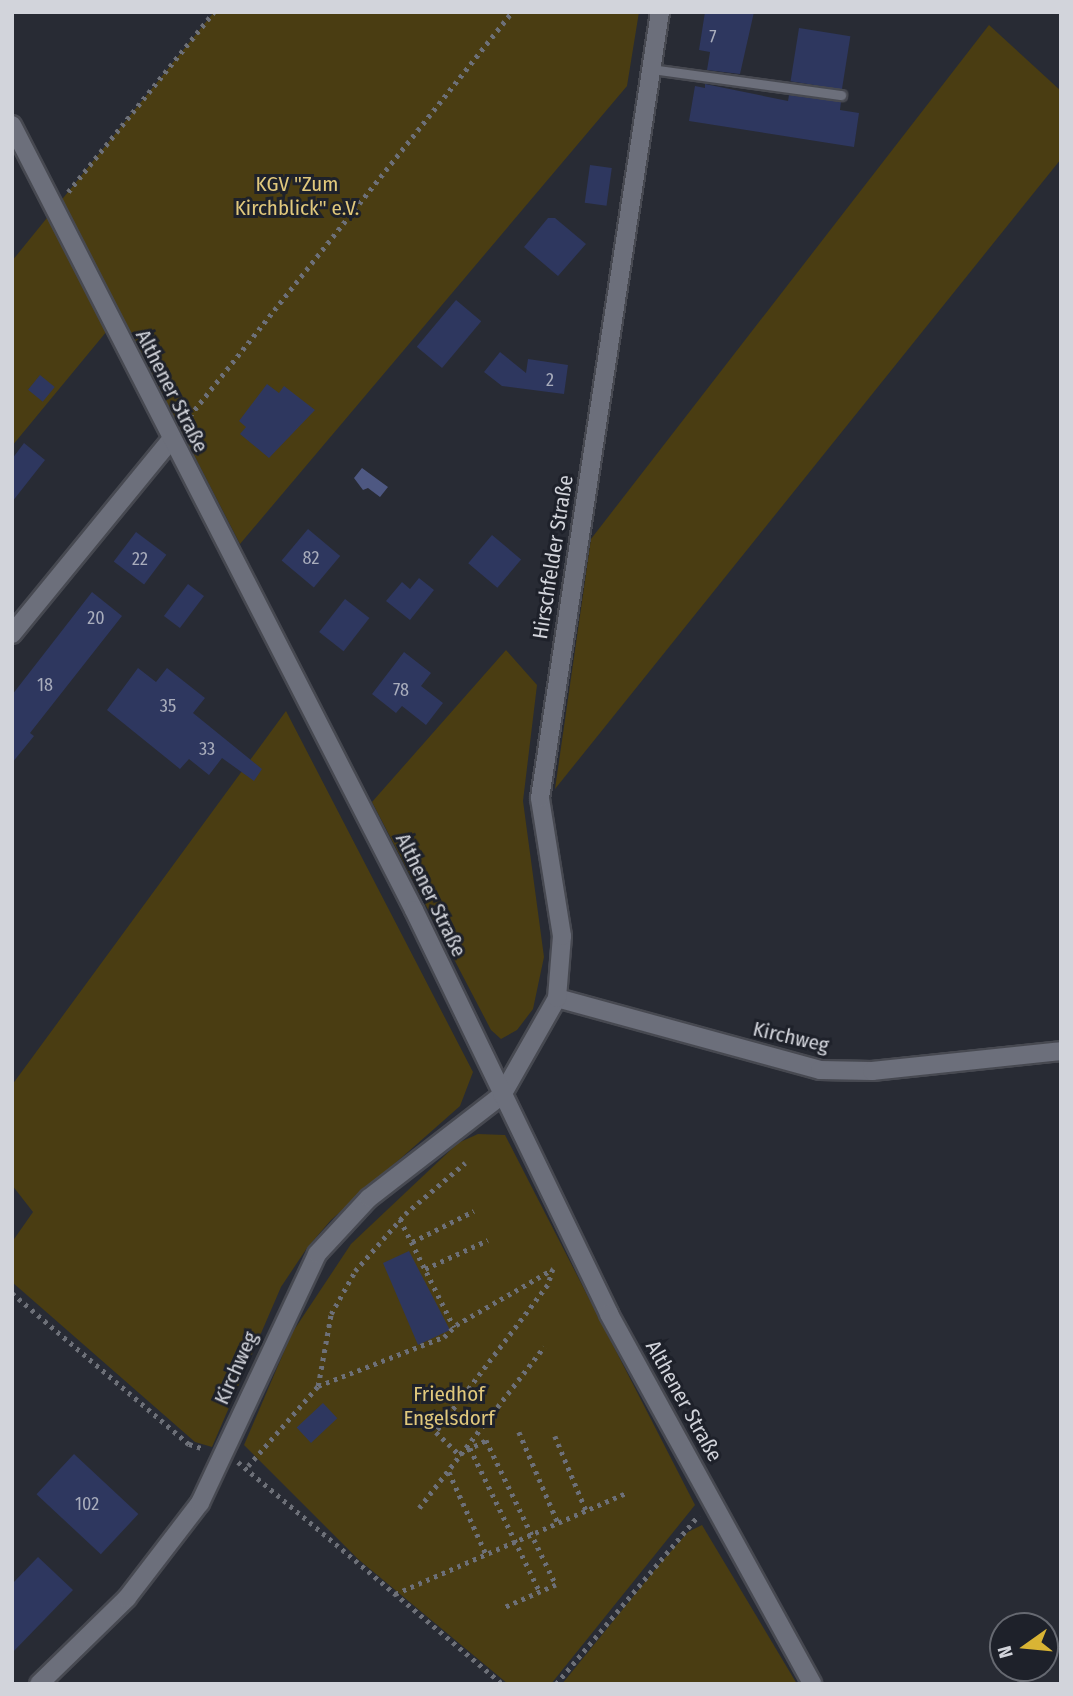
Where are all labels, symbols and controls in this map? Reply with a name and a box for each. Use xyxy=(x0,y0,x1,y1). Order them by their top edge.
house number: 7 xyxy=(709,26,717,48)
park label: KGV "Zum Kirchblick" e.V. xyxy=(235,171,359,221)
street label: Althener Straße xyxy=(130,325,214,457)
house number: 2 xyxy=(546,369,554,391)
street label: Hirschfelder Straße xyxy=(528,473,578,641)
house number: 82 xyxy=(303,547,319,569)
house number: 22 xyxy=(132,548,148,570)
house number: 20 xyxy=(87,607,105,629)
house number: 18 xyxy=(37,674,53,696)
house number: 78 xyxy=(393,679,409,701)
house number: 35 xyxy=(160,695,176,717)
house number: 33 xyxy=(199,738,215,760)
street label: Althener Straße xyxy=(390,829,472,961)
street label: Kirchweg xyxy=(751,1016,831,1058)
street label: Kirchweg xyxy=(209,1328,263,1408)
street label: Althener Straße xyxy=(640,1336,728,1466)
park label: Friedhof Engelsdorf xyxy=(403,1381,495,1431)
house number: 102 xyxy=(75,1493,99,1515)
north arrow xyxy=(989,1612,1059,1682)
text: N xyxy=(993,1644,1018,1661)

